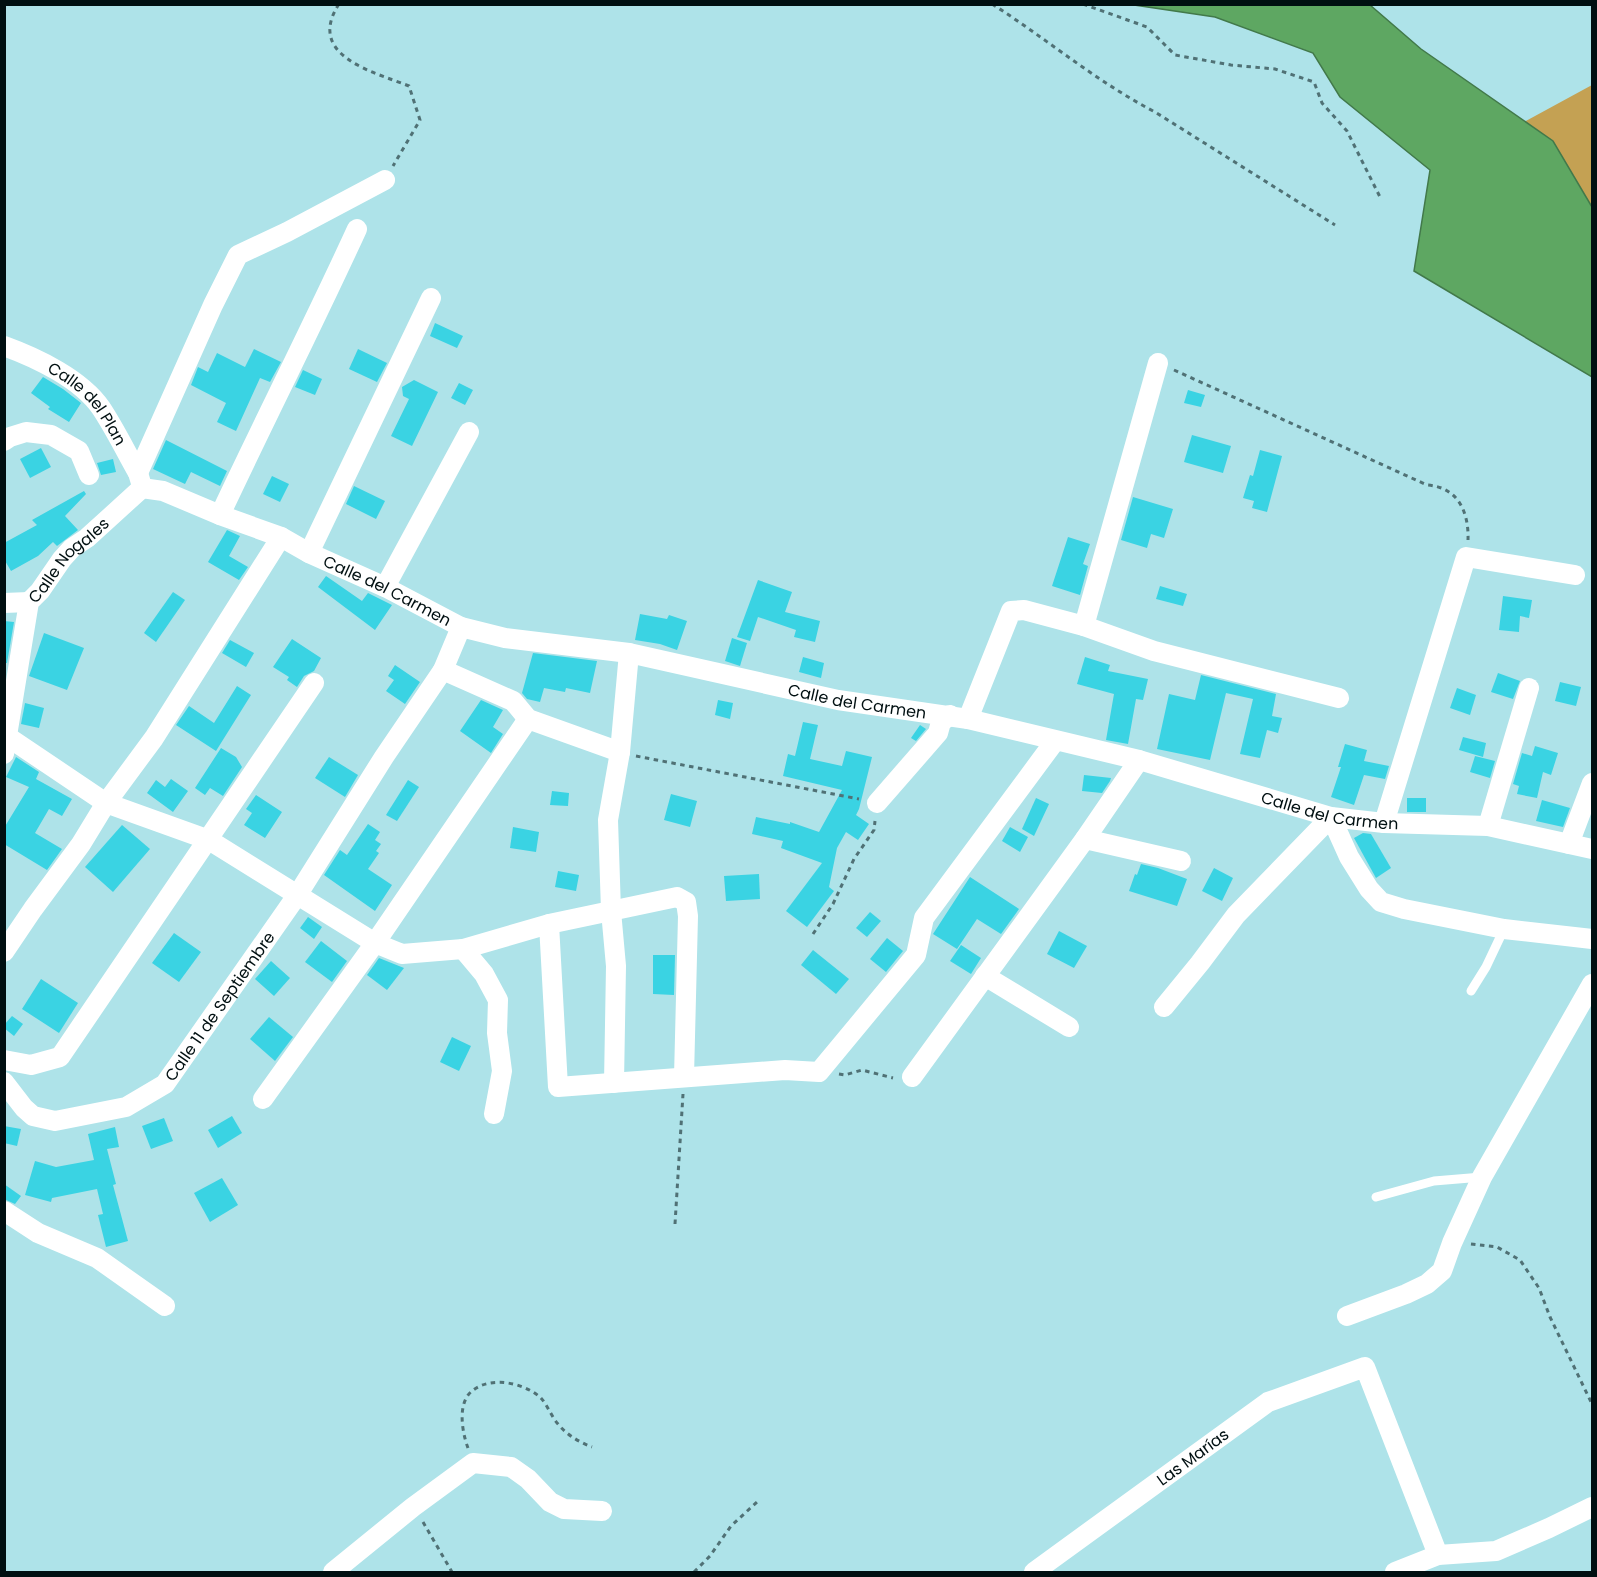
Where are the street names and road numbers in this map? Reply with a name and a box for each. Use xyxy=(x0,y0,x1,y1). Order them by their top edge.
street label: Calle del Plan xyxy=(44,356,132,449)
street label: Calle Nogales xyxy=(23,512,114,608)
street label: Calle del Carmen xyxy=(320,549,455,631)
street label: Calle del Carmen xyxy=(786,678,928,724)
street label: Calle del Carmen xyxy=(1258,785,1399,835)
street label: Calle 11 de Septiembre xyxy=(159,927,280,1086)
street label: Las Marías xyxy=(1152,1423,1233,1491)

